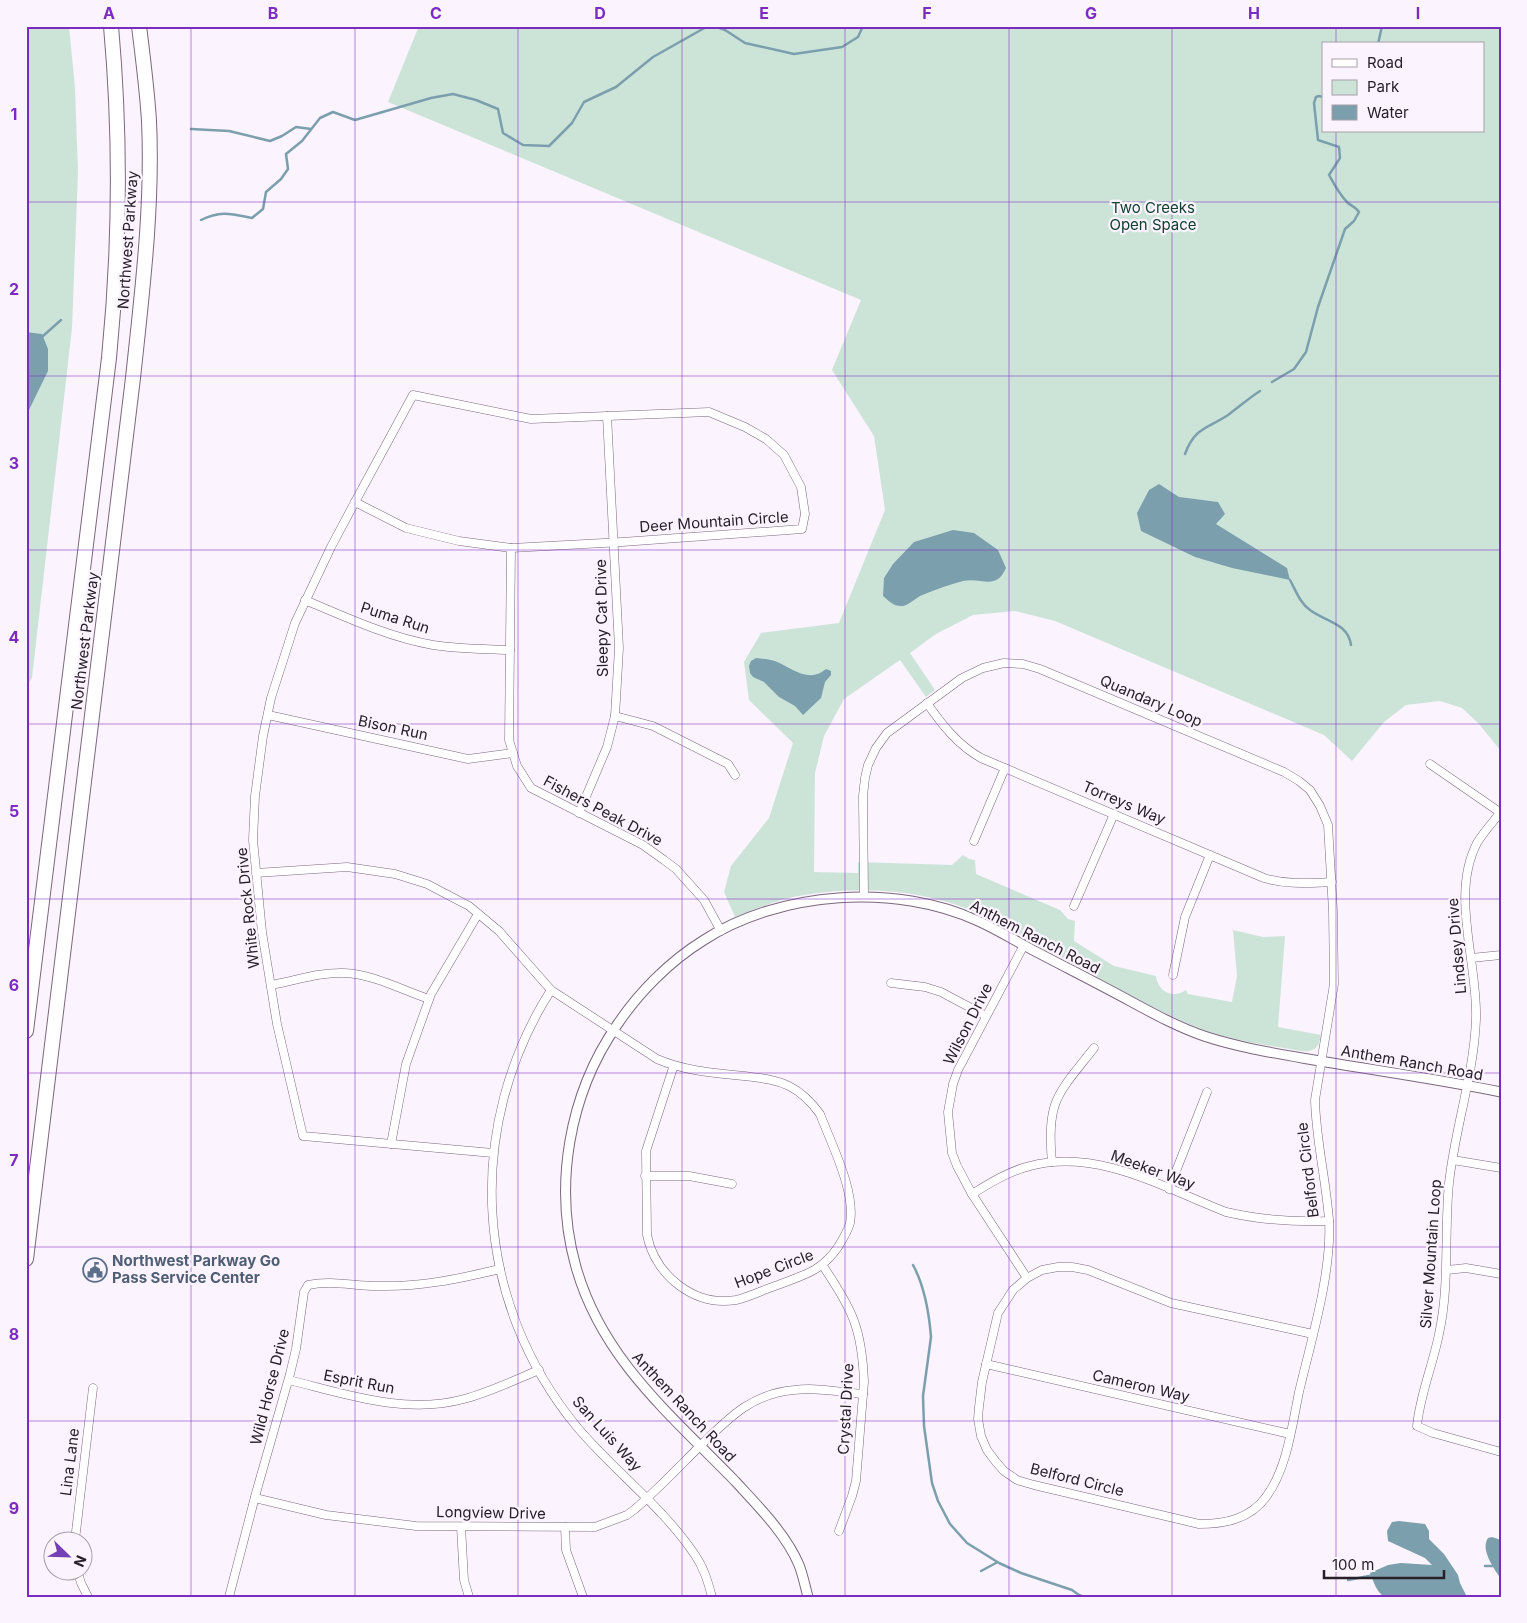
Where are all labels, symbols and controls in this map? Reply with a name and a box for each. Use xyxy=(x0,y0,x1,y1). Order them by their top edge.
text: A xyxy=(103,3,115,23)
text: B xyxy=(268,3,278,23)
text: C xyxy=(430,3,442,23)
text: D xyxy=(594,3,606,23)
text: E xyxy=(759,3,769,23)
text: F xyxy=(922,3,932,23)
text: G xyxy=(1085,3,1097,23)
text: H xyxy=(1248,3,1260,23)
text: I xyxy=(1416,3,1420,23)
legend xyxy=(1322,42,1484,132)
text: Road xyxy=(1367,53,1403,72)
text: Park xyxy=(1367,77,1400,96)
text: Water xyxy=(1367,103,1409,122)
text: 1 xyxy=(11,104,17,124)
street label: Northwest Parkway xyxy=(113,170,142,310)
park label: Two Creeks Open Space xyxy=(1109,198,1197,234)
text: 2 xyxy=(9,279,19,299)
text: 3 xyxy=(9,453,19,473)
street label: Deer Mountain Circle xyxy=(639,507,789,536)
street label: Sleepy Cat Drive xyxy=(591,559,612,677)
street label: Northwest Parkway xyxy=(67,570,102,711)
street label: Puma Run xyxy=(358,597,432,638)
text: 4 xyxy=(9,627,20,647)
street label: Quandary Loop xyxy=(1097,670,1205,731)
street label: Bison Run xyxy=(356,711,430,744)
street label: Fishers Peak Drive xyxy=(540,771,666,850)
street label: Torreys Way xyxy=(1080,777,1169,829)
text: 5 xyxy=(9,801,19,821)
street label: White Rock Drive xyxy=(232,847,263,970)
street label: Anthem Ranch Road xyxy=(967,895,1104,978)
street label: Lindsey Drive xyxy=(1443,897,1470,995)
text: 6 xyxy=(9,975,19,995)
street label: Wilson Drive xyxy=(939,980,996,1068)
street label: Anthem Ranch Road xyxy=(1340,1041,1485,1084)
street label: Belford Circle xyxy=(1292,1121,1323,1219)
street label: Meeker Way xyxy=(1108,1146,1198,1194)
text: 7 xyxy=(9,1150,19,1170)
street label: Silver Mountain Loop xyxy=(1416,1179,1445,1329)
street label: Hope Circle xyxy=(732,1245,816,1292)
place label: Northwest Parkway Go Pass Service Center xyxy=(112,1251,280,1287)
public building icon: Northwest Parkway Go Pass Service Center xyxy=(82,1257,108,1283)
text: 8 xyxy=(9,1324,19,1344)
street label: Wild Horse Drive xyxy=(246,1327,293,1447)
street label: Anthem Ranch Road xyxy=(628,1348,740,1466)
street label: Crystal Drive xyxy=(834,1363,857,1455)
street label: Esprit Run xyxy=(322,1365,396,1398)
street label: Cameron Way xyxy=(1091,1365,1192,1406)
street label: San Luis Way xyxy=(569,1392,647,1476)
street label: Lina Lane xyxy=(56,1427,83,1497)
street label: Belford Circle xyxy=(1028,1459,1126,1500)
text: 9 xyxy=(9,1498,19,1518)
street label: Longview Drive xyxy=(436,1502,546,1523)
north arrow xyxy=(42,1530,92,1580)
scale bar xyxy=(1324,1548,1444,1580)
text: N xyxy=(71,1553,90,1570)
text: 100 m xyxy=(1332,1555,1374,1574)

